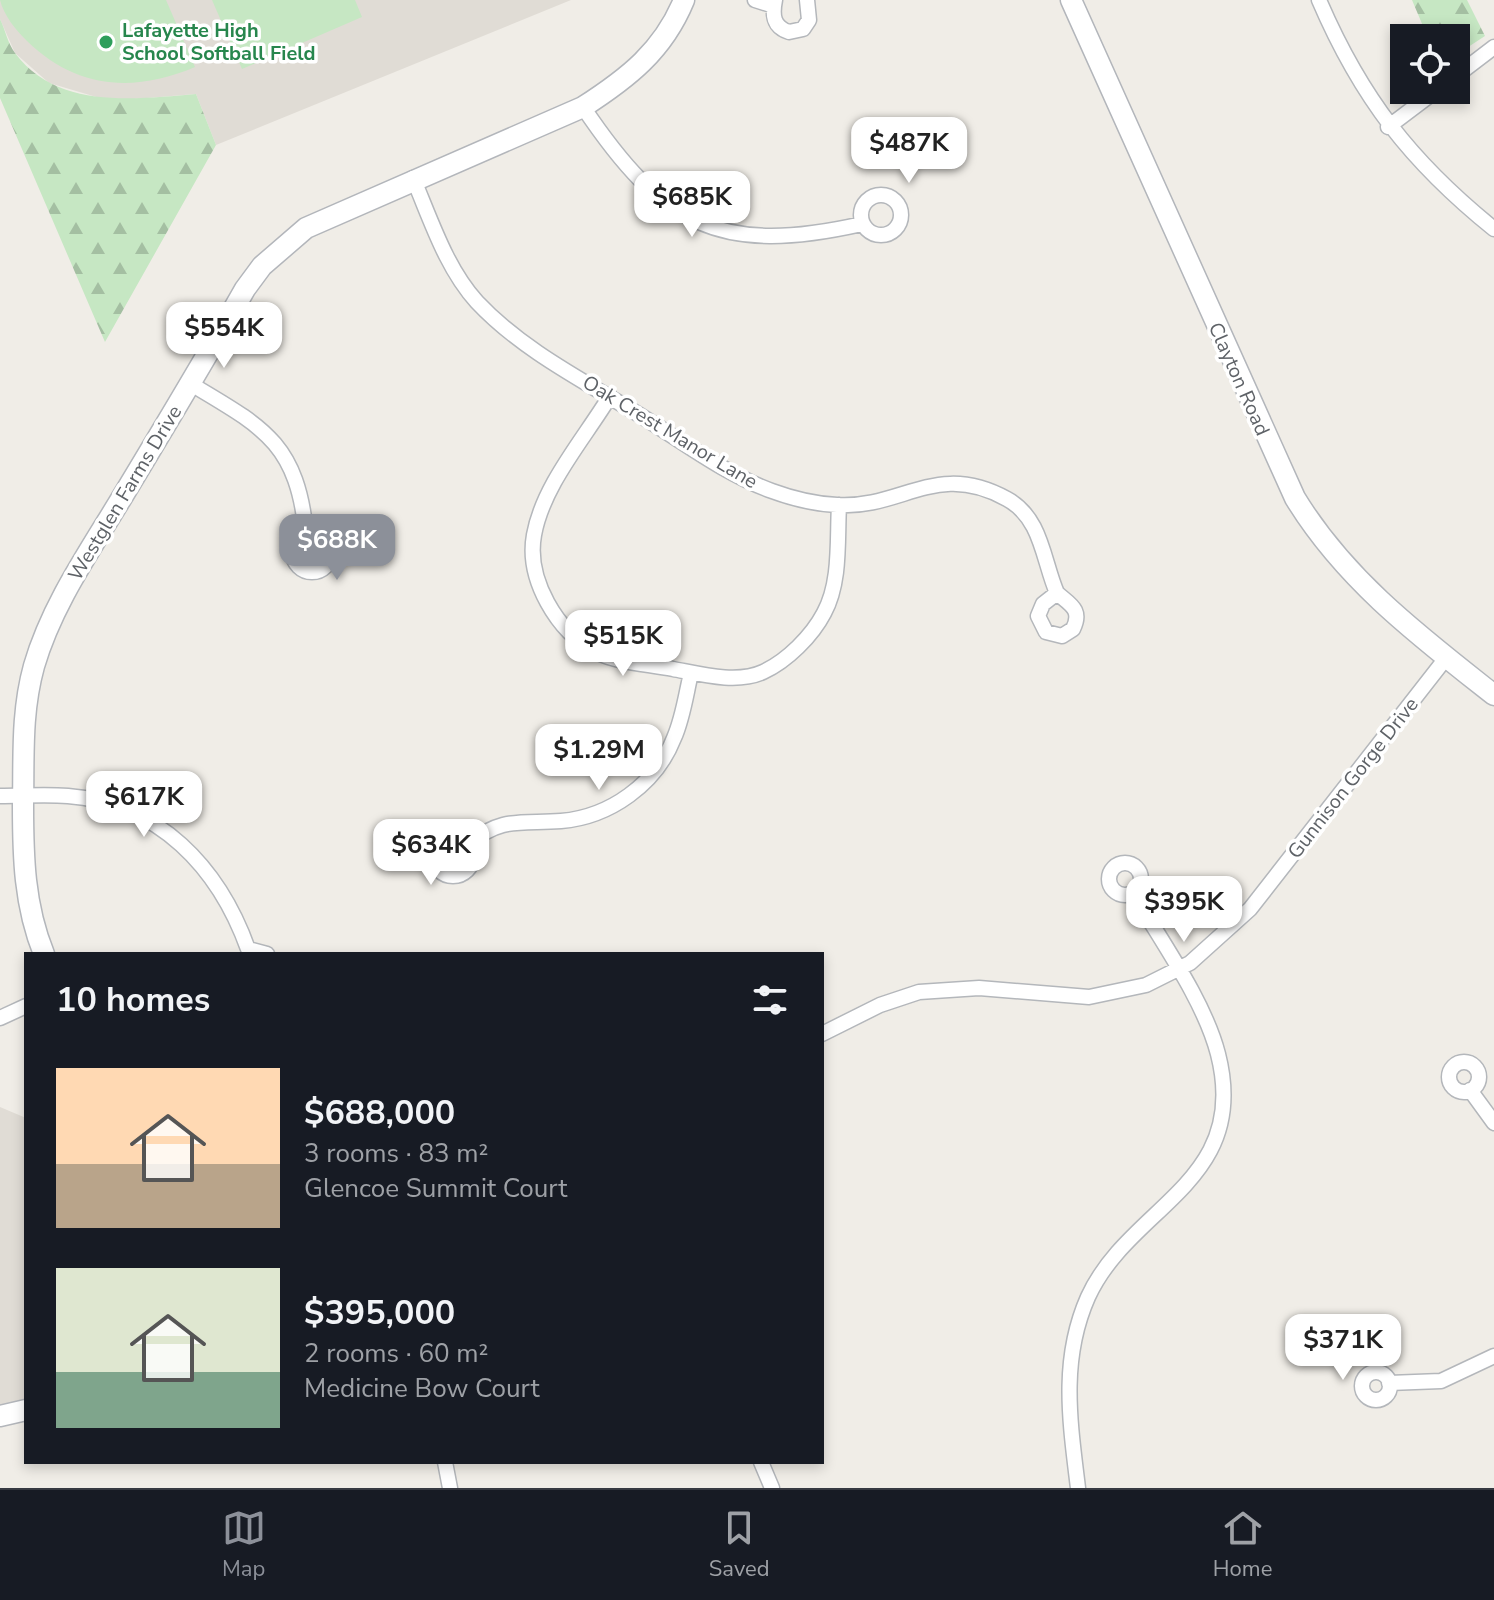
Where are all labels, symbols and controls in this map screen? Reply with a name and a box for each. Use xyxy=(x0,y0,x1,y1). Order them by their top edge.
place label: Lafayette High School Softball Field xyxy=(122,17,316,67)
map controls xyxy=(1390,24,1470,104)
button: locate xyxy=(1390,24,1470,104)
marker: Lafayette High School Softball Field xyxy=(97,33,115,51)
pin: $487K xyxy=(853,117,965,185)
text: $487K xyxy=(869,125,949,160)
pin: $685K xyxy=(636,171,748,239)
text: $685K xyxy=(652,179,732,214)
pin: $554K xyxy=(168,302,280,370)
text: $554K xyxy=(184,310,264,345)
street label: Clayton Road xyxy=(1202,318,1276,440)
street label: Oak Crest Manor Lane xyxy=(577,369,763,495)
street label: Westglen Farms Drive xyxy=(62,400,188,586)
pin: $688K xyxy=(281,514,393,582)
text: $688K xyxy=(297,522,377,557)
pin: $515K xyxy=(567,610,679,678)
text: $515K xyxy=(583,618,663,653)
street label: Gunnison Gorge Drive xyxy=(1281,692,1425,864)
pin: $1.29M xyxy=(534,724,664,792)
text: $1.29M xyxy=(553,732,645,767)
pin: $617K xyxy=(88,771,200,839)
text: $617K xyxy=(104,779,184,814)
pin: $634K xyxy=(375,819,487,887)
text: $634K xyxy=(391,827,471,862)
pin: $395K xyxy=(1128,876,1240,944)
text: $395K xyxy=(1144,884,1224,919)
text: 10 homes xyxy=(56,977,210,1023)
icon: filters xyxy=(748,978,792,1022)
text: $688,000 xyxy=(304,1090,455,1136)
icon: home xyxy=(120,1100,216,1196)
text: 3 rooms · 83 m² xyxy=(304,1136,488,1171)
text: Glencoe Summit Court xyxy=(304,1171,567,1206)
text: $395,000 xyxy=(304,1290,455,1336)
icon: home xyxy=(120,1300,216,1396)
pin: $371K xyxy=(1287,1314,1399,1382)
text: $371K xyxy=(1303,1322,1383,1357)
text: 2 rooms · 60 m² xyxy=(304,1336,488,1371)
text: Medicine Bow Court xyxy=(304,1371,540,1406)
tab: Map xyxy=(222,1506,266,1584)
tab: Saved xyxy=(709,1506,770,1584)
tab: Home xyxy=(1213,1506,1272,1584)

